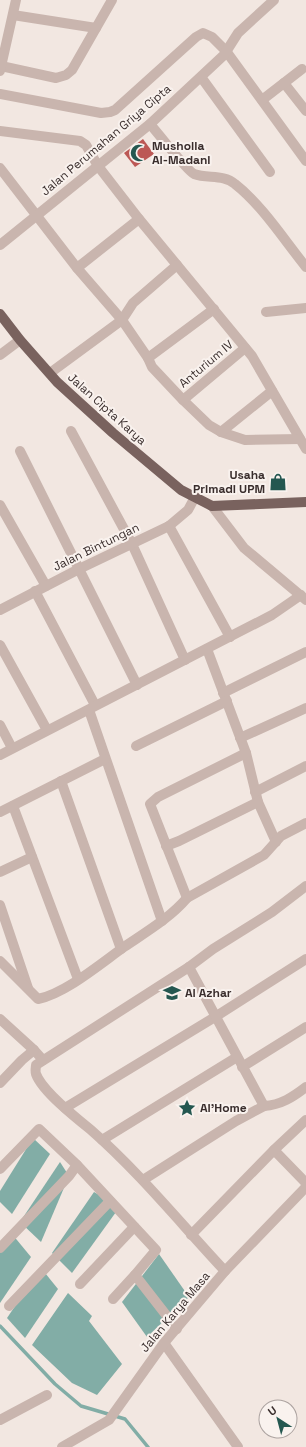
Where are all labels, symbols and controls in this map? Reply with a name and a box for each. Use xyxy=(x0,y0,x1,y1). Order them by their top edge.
street label: Jalan Perumahan Griya Cipta xyxy=(38,81,174,199)
place label: Musholla Al-Madani xyxy=(152,138,211,168)
mosque icon: Musholla Al-Madani xyxy=(129,143,149,163)
street label: Anturium IV xyxy=(176,336,237,391)
street label: Jalan Cipta Karya xyxy=(64,369,150,449)
place label: Usaha Primadi UPM xyxy=(193,467,265,497)
shop icon: Usaha Primadi UPM xyxy=(268,472,288,492)
street label: Jalan Bintungan xyxy=(50,519,142,575)
school or university icon: Al Azhar xyxy=(162,983,182,1003)
place label: Al Azhar xyxy=(185,985,232,1001)
place icon: Ai'Home xyxy=(177,1098,197,1118)
place label: Ai'Home xyxy=(200,1100,247,1116)
street label: Jalan Karya Masa xyxy=(137,1268,213,1356)
north arrow xyxy=(258,1399,298,1439)
text: U xyxy=(265,1403,279,1419)

